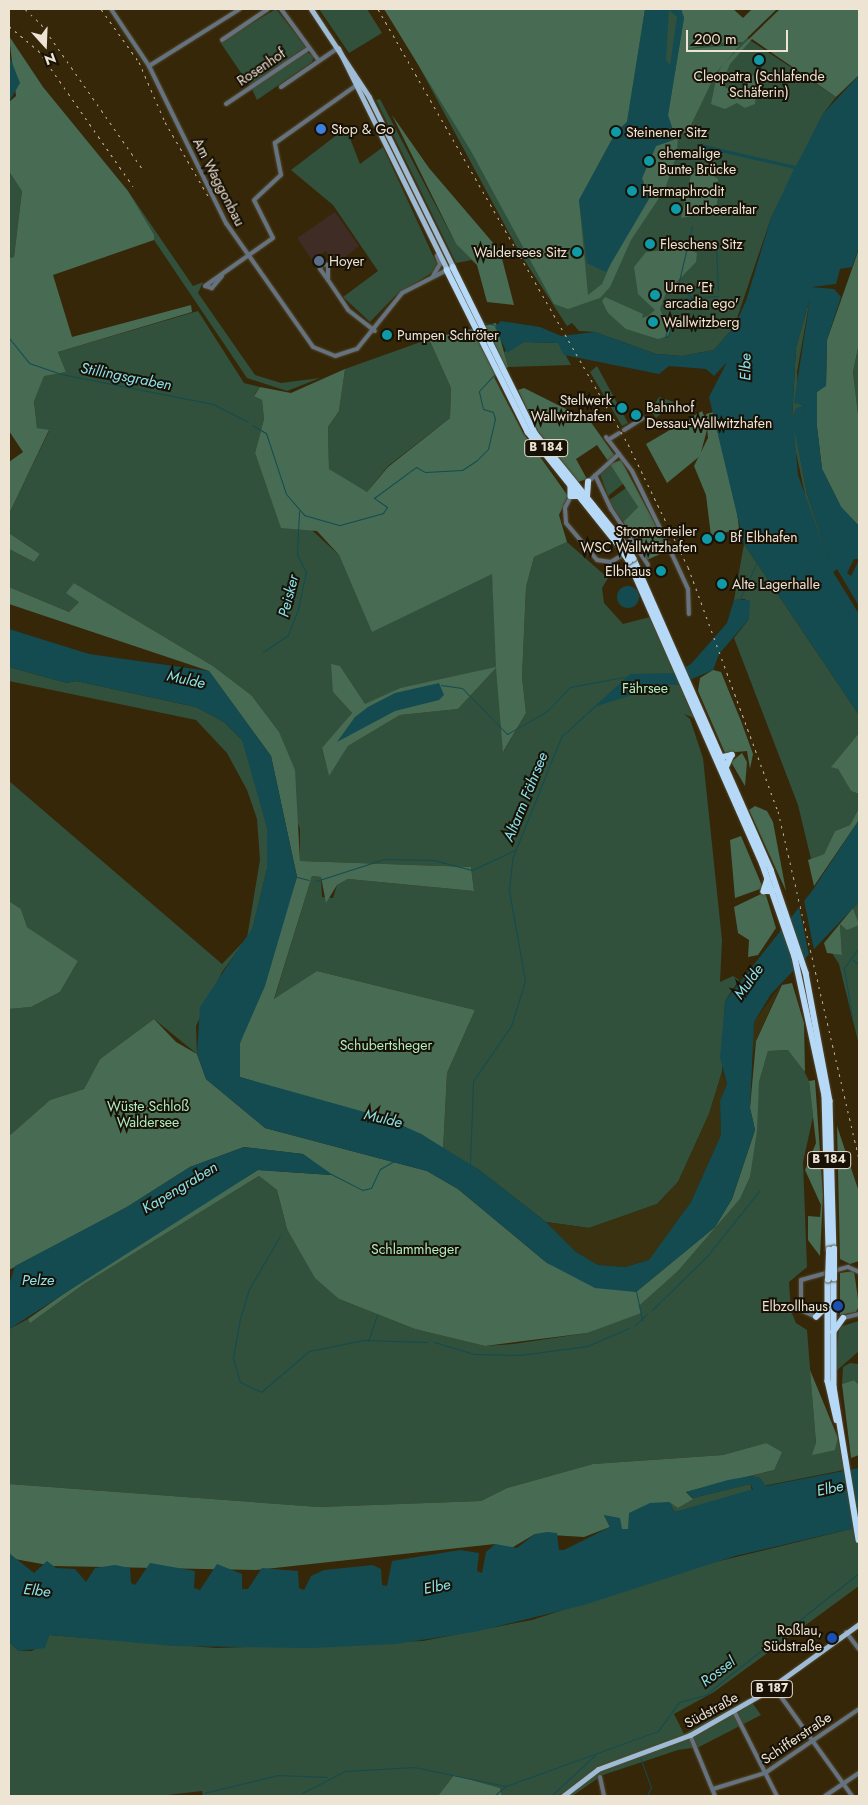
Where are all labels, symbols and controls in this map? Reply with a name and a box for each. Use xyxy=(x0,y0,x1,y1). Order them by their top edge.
north arrow xyxy=(20,20,70,70)
scale bar xyxy=(688,20,790,52)
text: 200 m xyxy=(694,28,737,50)
street label: Rosenhof xyxy=(234,45,288,89)
text: N xyxy=(41,48,59,70)
marker: Cleopatra (Schlafende Schäferin) xyxy=(753,54,765,66)
place label: Cleopatra (Schlafende Schäferin) xyxy=(693,68,825,100)
place label: Stop & Go xyxy=(331,121,394,137)
marker: Stop & Go xyxy=(315,123,327,135)
place label: Steinener Sitz xyxy=(626,124,707,140)
marker: Steinener Sitz xyxy=(610,126,622,138)
street label: Am Waggonbau xyxy=(190,135,248,229)
place label: ehemalige Bunte Brücke xyxy=(659,145,736,178)
marker: ehemalige Bunte Brücke xyxy=(643,155,655,167)
place label: Hermaphrodit xyxy=(642,183,724,199)
marker: Hermaphrodit xyxy=(626,185,638,197)
place label: Lorbeeraltar xyxy=(686,201,757,217)
marker: Lorbeeraltar xyxy=(670,203,682,215)
place label: Fleschens Sitz xyxy=(660,236,743,252)
marker: Fleschens Sitz xyxy=(644,238,656,250)
place label: Waldersees Sitz xyxy=(474,244,567,260)
marker: Waldersees Sitz xyxy=(571,246,583,258)
place label: Hoyer xyxy=(329,253,364,269)
marker: Hoyer xyxy=(313,255,325,267)
place label: Urne 'Et arcadia ego' xyxy=(665,279,739,312)
marker: Urne 'Et arcadia ego' xyxy=(649,289,661,301)
place label: Wallwitzberg xyxy=(663,314,739,330)
marker: Wallwitzberg xyxy=(647,316,659,328)
place label: Pumpen Schröter xyxy=(397,327,499,343)
marker: Pumpen Schröter xyxy=(381,329,393,341)
water label: Elbe xyxy=(737,353,755,381)
water label: Stillingsgraben xyxy=(79,359,173,395)
place label: Stellwerk Wallwitzhafen xyxy=(531,392,612,424)
place label: Bahnhof Dessau-Wallwitzhafen xyxy=(646,399,772,432)
marker: Stellwerk Wallwitzhafen xyxy=(616,402,628,414)
marker: Bahnhof Dessau-Wallwitzhafen xyxy=(630,409,642,421)
road number: B 184 xyxy=(524,438,568,458)
place label: Stromverteiler WSC Wallwitzhafen xyxy=(580,523,697,556)
place label: Bf Elbhafen xyxy=(730,529,798,545)
marker: Bf Elbhafen xyxy=(714,531,726,543)
marker: Stromverteiler WSC Wallwitzhafen xyxy=(701,533,713,545)
place label: Elbhaus xyxy=(605,563,651,579)
marker: Elbhaus xyxy=(655,565,667,577)
water label: Peisker xyxy=(275,573,303,619)
place label: Alte Lagerhalle xyxy=(732,576,820,592)
marker: Alte Lagerhalle xyxy=(716,578,728,590)
water label: Mulde xyxy=(165,667,207,693)
park label: Fährsee xyxy=(622,680,668,696)
water label: Altarm Fährsee xyxy=(500,750,552,844)
water label: Mulde xyxy=(730,961,768,1003)
park label: Schubertsheger xyxy=(340,1037,432,1053)
park label: Wüste Schloß Waldersee xyxy=(107,1098,189,1130)
water label: Mulde xyxy=(362,1106,404,1132)
road number: B 184 xyxy=(806,1150,852,1170)
water label: Kapengraben xyxy=(139,1158,221,1218)
park label: Schlammheger xyxy=(371,1241,459,1257)
water label: Pelze xyxy=(22,1272,54,1290)
place label: Elbzollhaus xyxy=(762,1298,828,1314)
marker: Elbzollhaus xyxy=(832,1300,844,1312)
water label: Elbe xyxy=(815,1477,845,1501)
water label: Elbe xyxy=(422,1576,452,1598)
water label: Elbe xyxy=(22,1580,52,1602)
place label: Roßlau, Südstraße xyxy=(763,1622,822,1654)
marker: Roßlau, Südstraße xyxy=(826,1632,838,1644)
water label: Rossel xyxy=(697,1653,739,1691)
road number: B 187 xyxy=(751,1680,793,1698)
street label: Südstraße xyxy=(681,1688,741,1732)
street label: Schifferstraße xyxy=(758,1708,834,1768)

